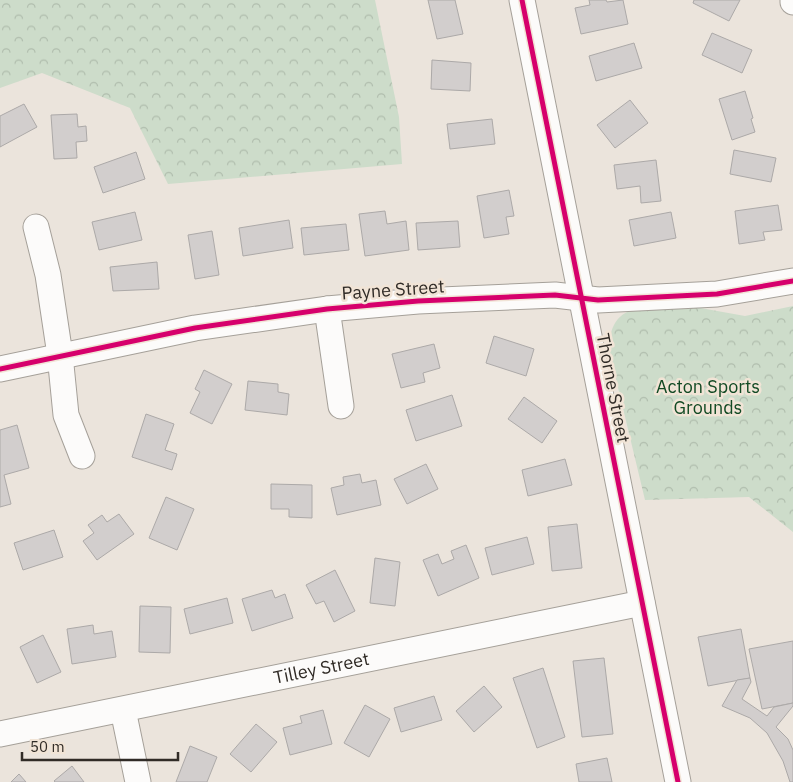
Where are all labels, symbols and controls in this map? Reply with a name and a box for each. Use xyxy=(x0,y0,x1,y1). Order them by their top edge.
street label: Payne Street xyxy=(341,274,445,305)
street label: Thorne Street xyxy=(592,331,635,445)
park label: Acton Sports Grounds xyxy=(656,375,760,419)
street label: Tilley Street xyxy=(271,647,371,689)
scale bar xyxy=(22,730,179,762)
text: 50 m xyxy=(30,737,65,756)

